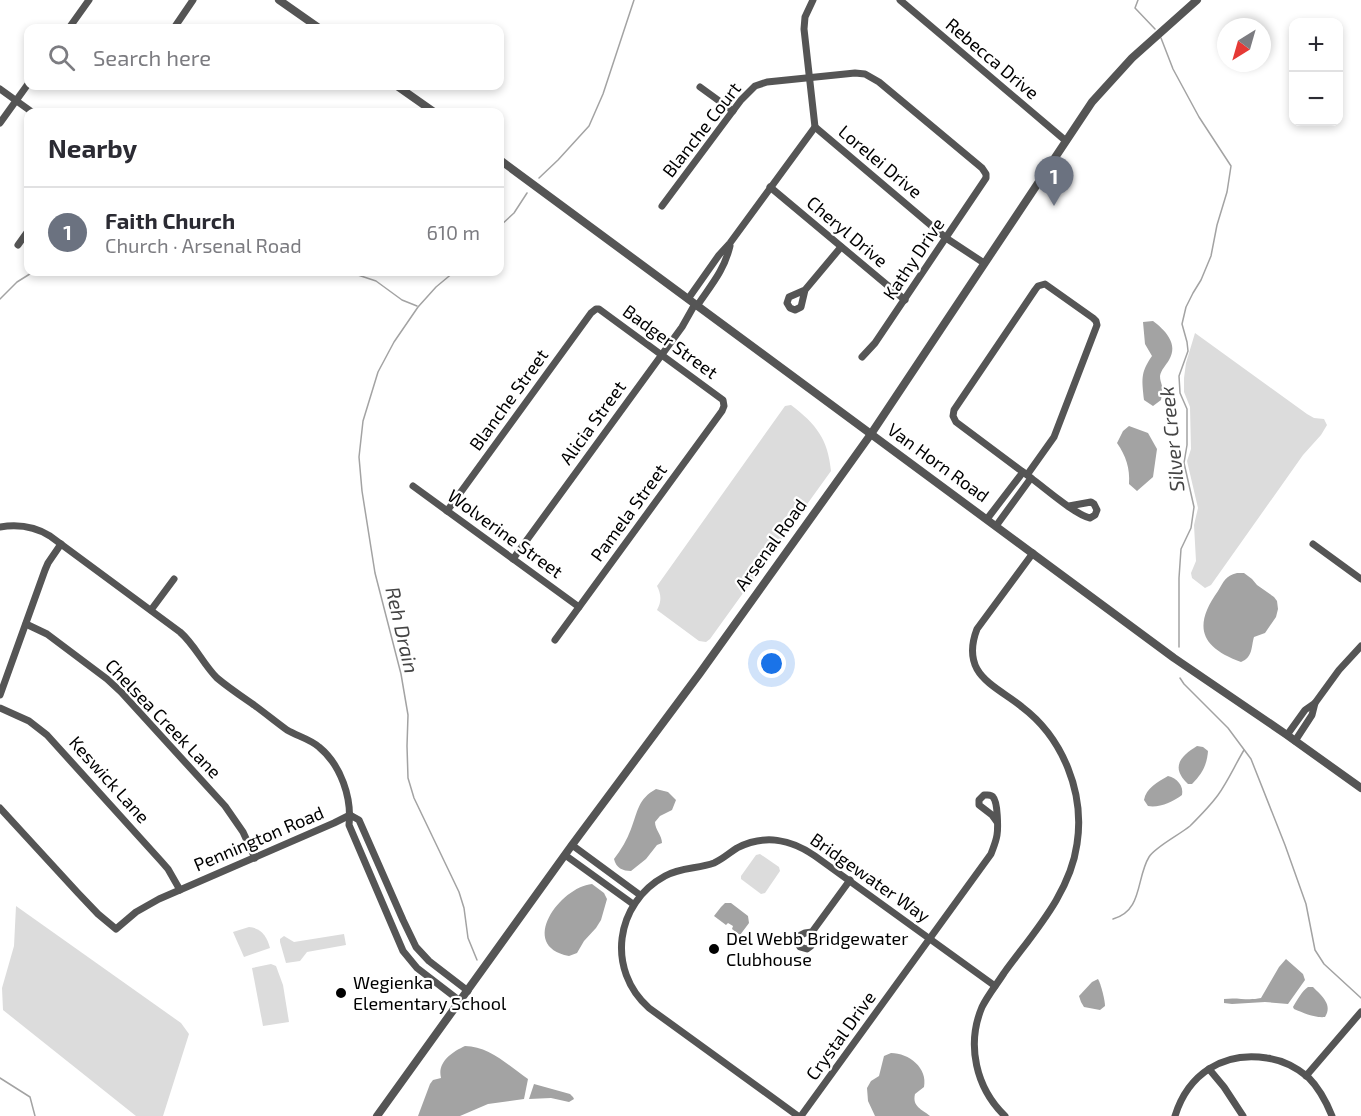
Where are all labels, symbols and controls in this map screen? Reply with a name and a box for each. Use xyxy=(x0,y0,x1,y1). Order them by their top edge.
street label: Rebecca Drive xyxy=(942,13,1044,104)
north arrow xyxy=(1217,18,1271,72)
map controls xyxy=(1289,18,1343,126)
button: + xyxy=(1289,18,1343,72)
search box xyxy=(24,24,504,90)
icon: search xyxy=(45,41,78,74)
text: Search here xyxy=(93,44,211,70)
button: − xyxy=(1289,72,1343,126)
street label: Blanche Court xyxy=(657,77,745,181)
street label: Lorelei Drive xyxy=(834,120,927,203)
text: Nearby xyxy=(48,132,137,163)
pin: 1 xyxy=(1034,156,1074,206)
street label: Cheryl Drive xyxy=(803,191,893,271)
text: Faith Church xyxy=(105,207,235,233)
street label: Kathy Drive xyxy=(878,213,948,303)
text: 1 xyxy=(63,220,72,244)
text: 610 m xyxy=(427,220,480,244)
text: Church · Arsenal Road xyxy=(105,233,302,257)
street label: Badger Street xyxy=(619,299,722,383)
street label: Blanche Street xyxy=(464,344,552,454)
street label: Alicia Street xyxy=(554,376,630,469)
water label: Silver Creek xyxy=(1154,385,1188,493)
street label: Van Horn Road xyxy=(883,418,994,506)
street label: Pamela Street xyxy=(585,459,671,565)
street label: Wolverine Street xyxy=(444,484,568,582)
street label: Arsenal Road xyxy=(730,494,811,595)
water label: Reh Drain xyxy=(381,584,425,675)
your location xyxy=(757,649,786,678)
street label: Chelsea Creek Lane xyxy=(101,654,226,783)
street label: Keswick Lane xyxy=(65,731,155,827)
street label: Pennington Road xyxy=(190,801,327,875)
street label: Bridgewater Way xyxy=(807,828,935,927)
place label: Del Webb Bridgewater Clubhouse xyxy=(726,927,908,970)
marker: Del Webb Bridgewater Clubhouse xyxy=(707,942,721,956)
place label: Wegienka Elementary School xyxy=(353,971,507,1014)
marker: Wegienka Elementary School xyxy=(334,986,348,1000)
street label: Crystal Drive xyxy=(801,987,880,1084)

